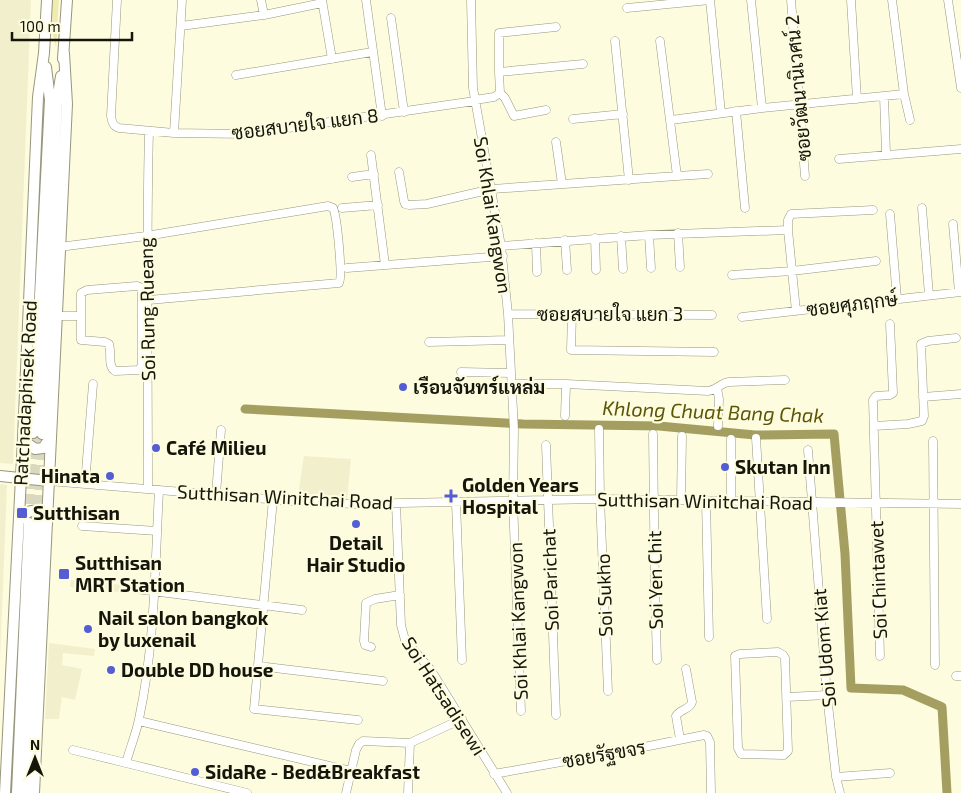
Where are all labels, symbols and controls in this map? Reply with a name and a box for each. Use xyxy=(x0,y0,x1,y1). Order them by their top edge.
scale bar xyxy=(12,10,132,42)
street label: ซอยวัฒนานิเวศน์ 2 xyxy=(780,14,815,162)
text: 100 m xyxy=(20,17,61,35)
street label: ซอยสบายใจ แยก 8 xyxy=(230,103,380,144)
street label: Soi Khlai Kangwon xyxy=(470,135,517,295)
street label: Soi Rung Rueang xyxy=(134,237,159,381)
street label: ซอยศุภฤกษ์ xyxy=(805,286,900,322)
street label: Ratchadaphisek Road xyxy=(8,300,41,486)
street label: ซอยสบายใจ แยก 3 xyxy=(537,302,683,325)
place label: เรือนจันทร์แหล่ม xyxy=(413,375,545,398)
marker: เรือนจันทร์แหล่ม xyxy=(397,381,409,393)
water label: Khlong Chuat Bang Chak xyxy=(602,395,824,427)
place label: Café Milieu xyxy=(166,436,266,459)
marker: Café Milieu xyxy=(150,442,162,454)
place label: Skutan Inn xyxy=(735,455,831,478)
marker: Skutan Inn xyxy=(719,461,731,473)
place label: Hinata xyxy=(41,464,100,487)
marker: Hinata xyxy=(104,470,116,482)
place label: Golden Years Hospital xyxy=(462,473,579,518)
street label: Sutthisan Winitchai Road xyxy=(177,479,393,514)
street label: Sutthisan Winitchai Road xyxy=(597,487,813,514)
marker: Golden Years Hospital xyxy=(444,489,458,503)
place label: Sutthisan xyxy=(33,501,120,524)
marker: Sutthisan xyxy=(15,506,29,520)
marker: Detail Hair Studio xyxy=(350,518,362,530)
street label: Soi Chintawet xyxy=(864,520,891,640)
street label: Soi Parichat xyxy=(536,528,563,632)
street label: Soi Yen Chit xyxy=(642,530,667,630)
place label: Detail Hair Studio xyxy=(307,531,405,576)
street label: Soi Khlai Kangwon xyxy=(503,541,532,701)
place label: Sutthisan MRT Station xyxy=(75,551,185,596)
street label: Soi Sukho xyxy=(591,553,616,637)
marker: Sutthisan MRT Station xyxy=(57,567,71,581)
street label: Soi Udom Kiat xyxy=(807,588,840,708)
place label: Nail salon bangkok by luxenail xyxy=(98,606,269,652)
marker: Nail salon bangkok by luxenail xyxy=(82,623,94,635)
street label: Soi Hatsadisewi xyxy=(398,632,491,759)
place label: Double DD house xyxy=(121,658,274,681)
marker: Double DD house xyxy=(105,664,117,676)
north arrow xyxy=(10,733,60,783)
street label: ซอยรัฐขจร xyxy=(560,735,648,774)
text: N xyxy=(30,736,40,753)
place label: SidaRe - Bed&Breakfast xyxy=(205,760,420,783)
marker: SidaRe - Bed&Breakfast xyxy=(189,766,201,778)

